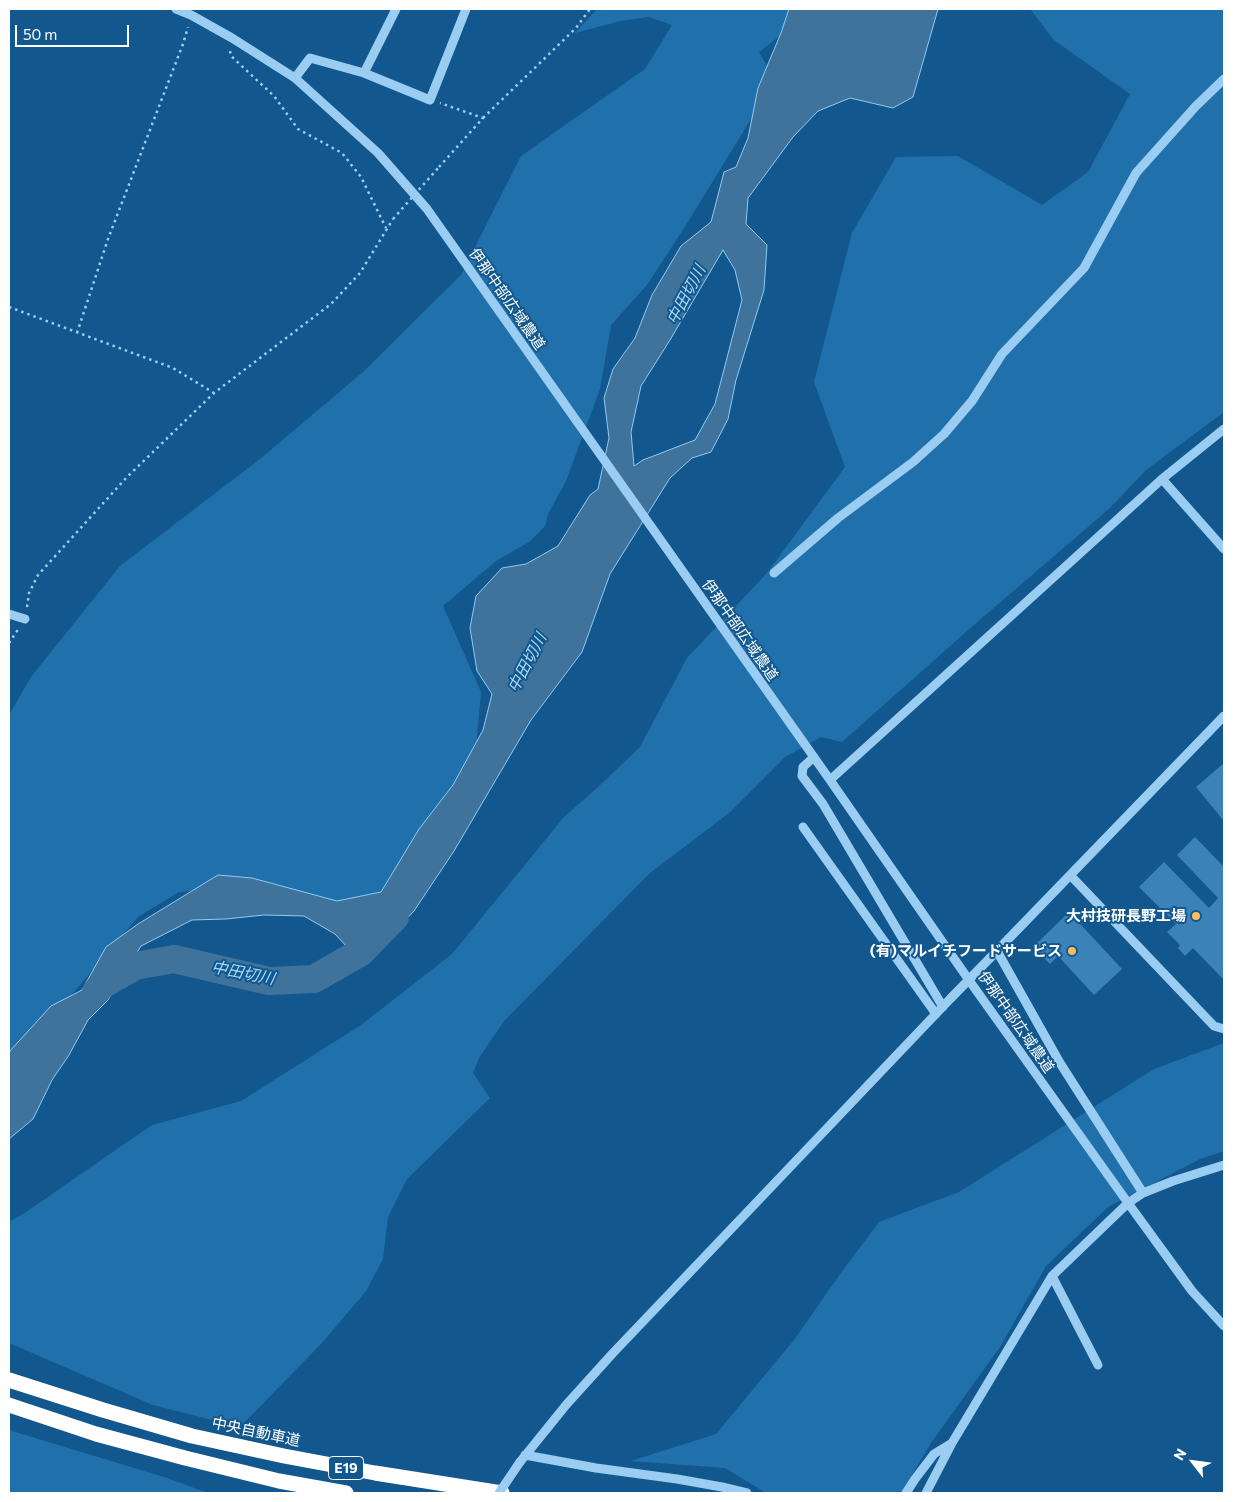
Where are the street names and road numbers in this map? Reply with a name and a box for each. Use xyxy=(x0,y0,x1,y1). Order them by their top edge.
street label: 伊那中部広域農道 xyxy=(465,245,549,353)
street label: 伊那中部広域農道 xyxy=(698,576,782,684)
street label: 伊那中部広域農道 xyxy=(974,968,1058,1076)
street label: 中央自動車道 xyxy=(210,1414,302,1450)
road number: E19 xyxy=(328,1456,364,1480)

